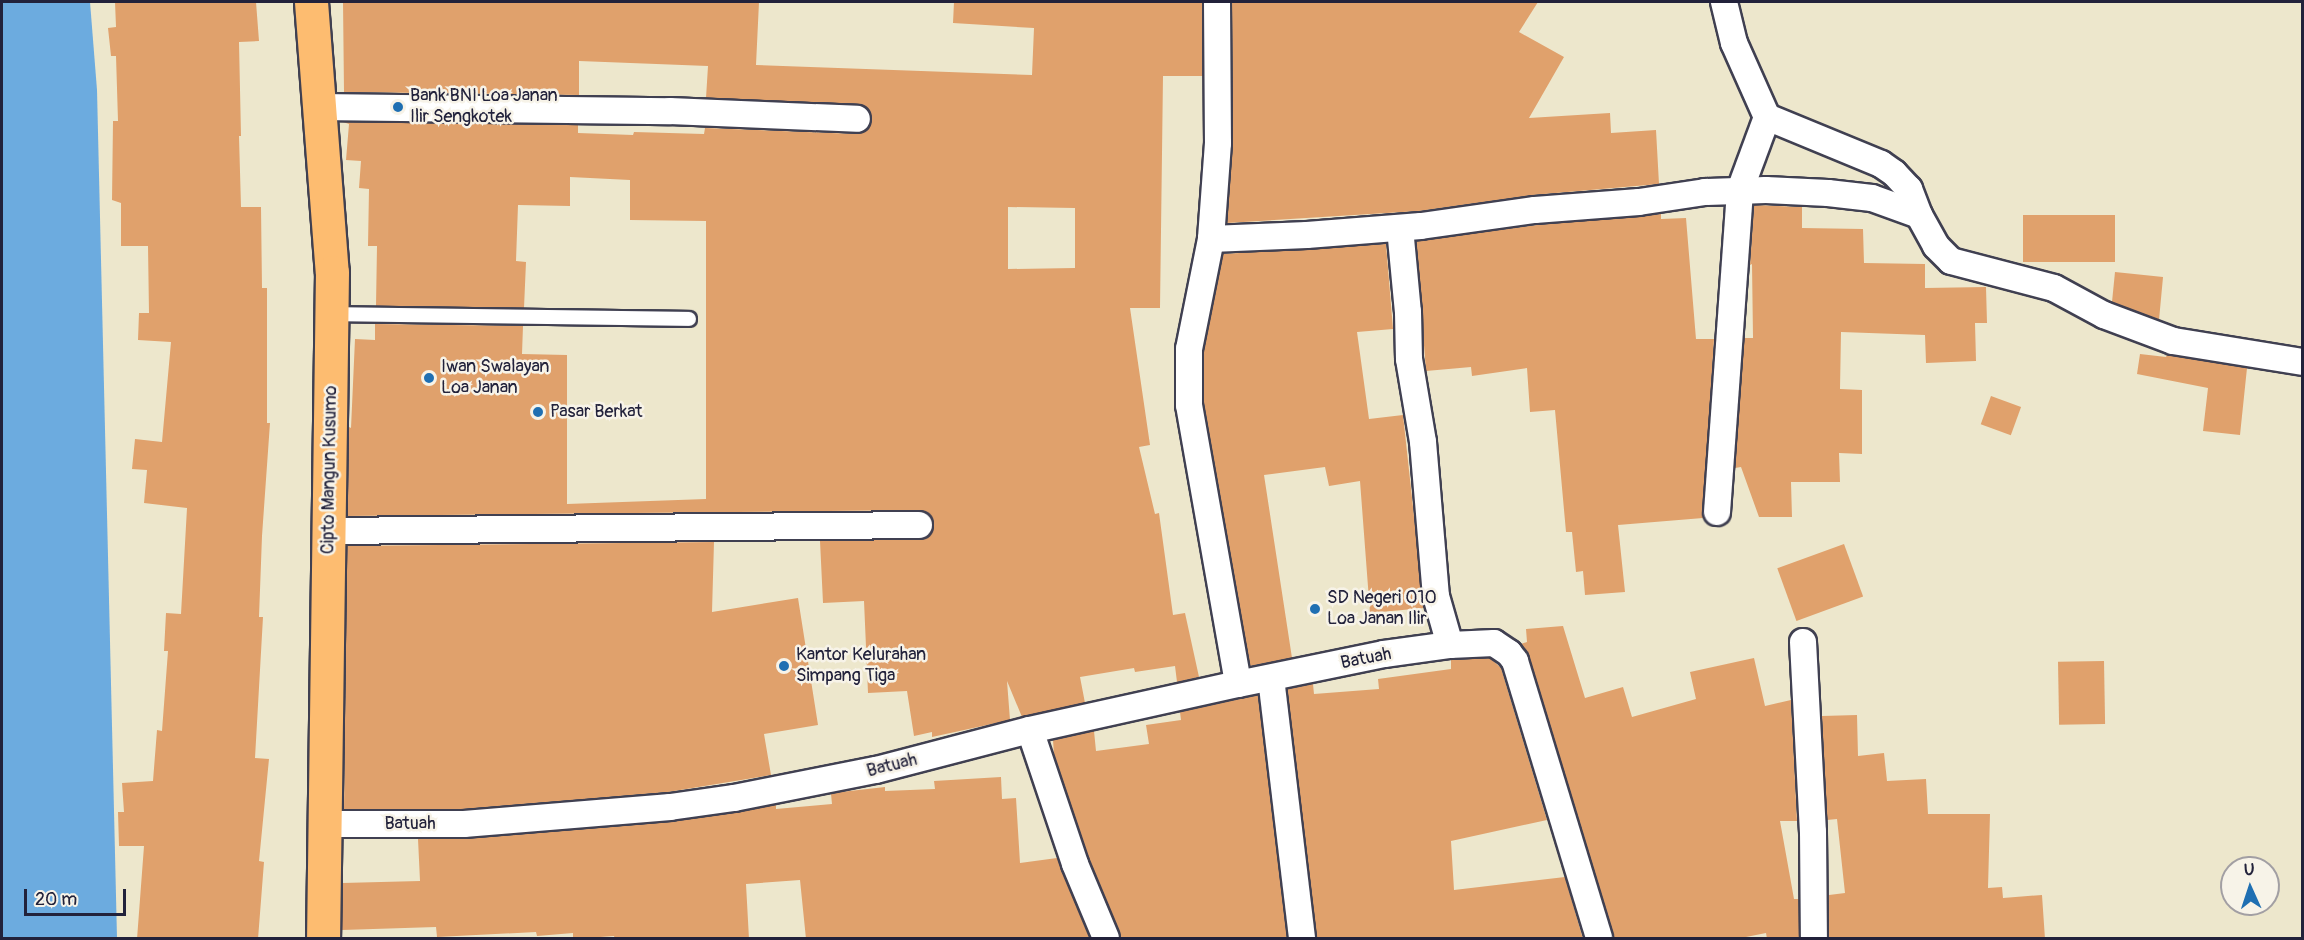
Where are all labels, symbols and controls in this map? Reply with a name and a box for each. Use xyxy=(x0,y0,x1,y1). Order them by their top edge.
place label: Bank BNI Loa Janan Ilir Sengkotek xyxy=(410,86,558,128)
marker: Bank BNI Loa Janan Ilir Sengkotek xyxy=(391,100,405,114)
place label: Iwan Swalayan Loa Janan xyxy=(441,357,550,400)
marker: Iwan Swalayan Loa Janan xyxy=(422,371,436,385)
street label: Cipto Mangun Kusumo xyxy=(318,386,342,554)
place label: Pasar Berkat xyxy=(550,401,642,423)
marker: Pasar Berkat xyxy=(531,405,545,419)
place label: SD Negeri 010 Loa Janan Ilir xyxy=(1327,588,1437,630)
marker: SD Negeri 010 Loa Janan Ilir xyxy=(1308,602,1322,616)
street label: Batuah xyxy=(1339,644,1393,674)
place label: Kantor Kelurahan Simpang Tiga xyxy=(796,645,926,688)
marker: Kantor Kelurahan Simpang Tiga xyxy=(777,659,791,673)
street label: Batuah xyxy=(865,749,919,783)
street label: Batuah xyxy=(384,813,436,835)
north arrow xyxy=(2220,856,2280,916)
text: U xyxy=(2243,860,2255,880)
scale bar xyxy=(27,877,129,915)
text: 20 m xyxy=(35,888,77,911)

